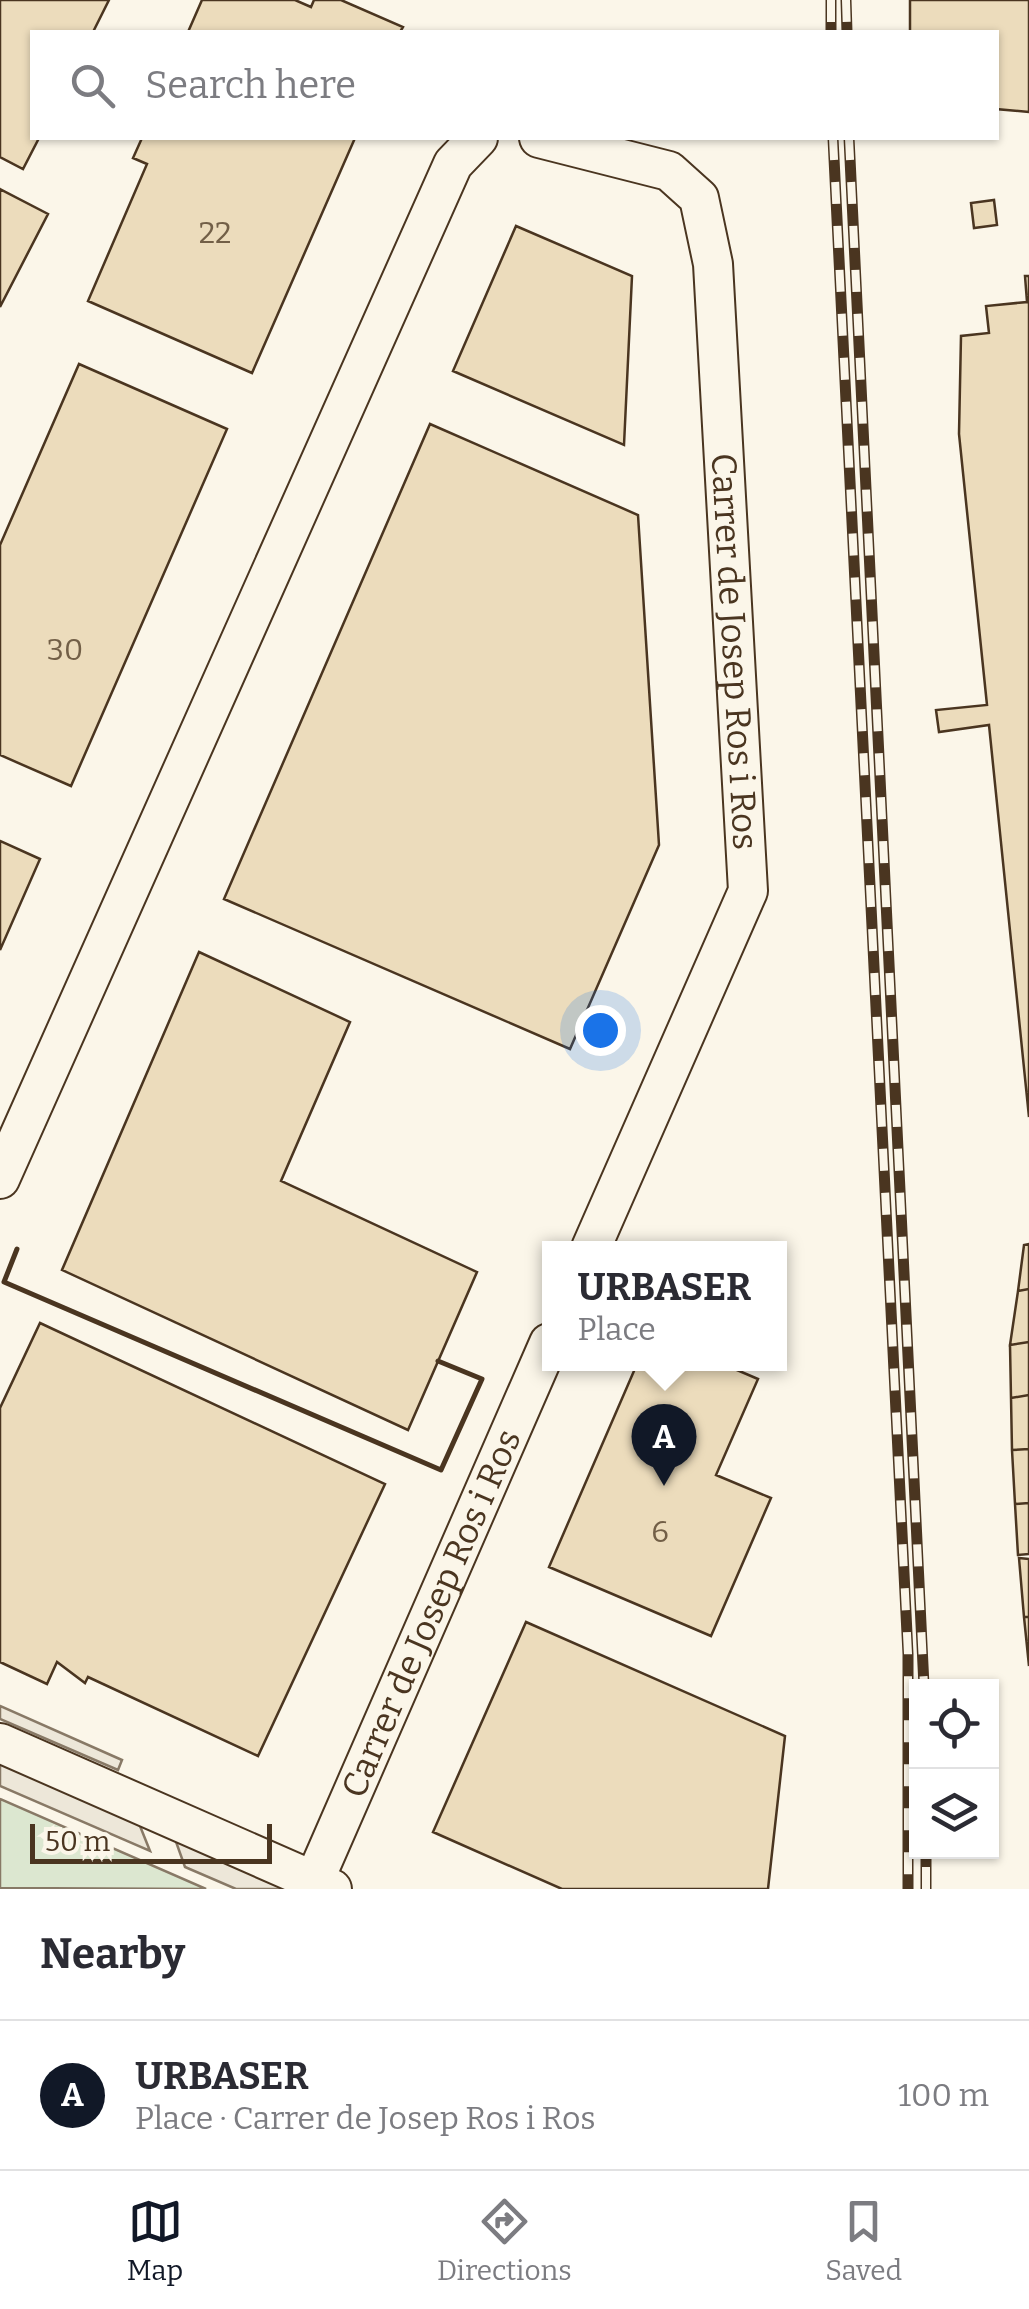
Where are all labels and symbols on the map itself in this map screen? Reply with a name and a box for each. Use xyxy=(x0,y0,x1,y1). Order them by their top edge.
house number: 22 xyxy=(199,215,231,251)
street label: Carrer de Josep Ros i Ros xyxy=(703,452,767,851)
house number: 30 xyxy=(47,632,83,668)
your location xyxy=(575,1005,626,1056)
pin: A xyxy=(632,1404,696,1486)
street label: Carrer de Josep Ros i Ros xyxy=(332,1423,530,1804)
house number: 6 xyxy=(651,1514,669,1550)
scale bar xyxy=(30,1819,272,1864)

